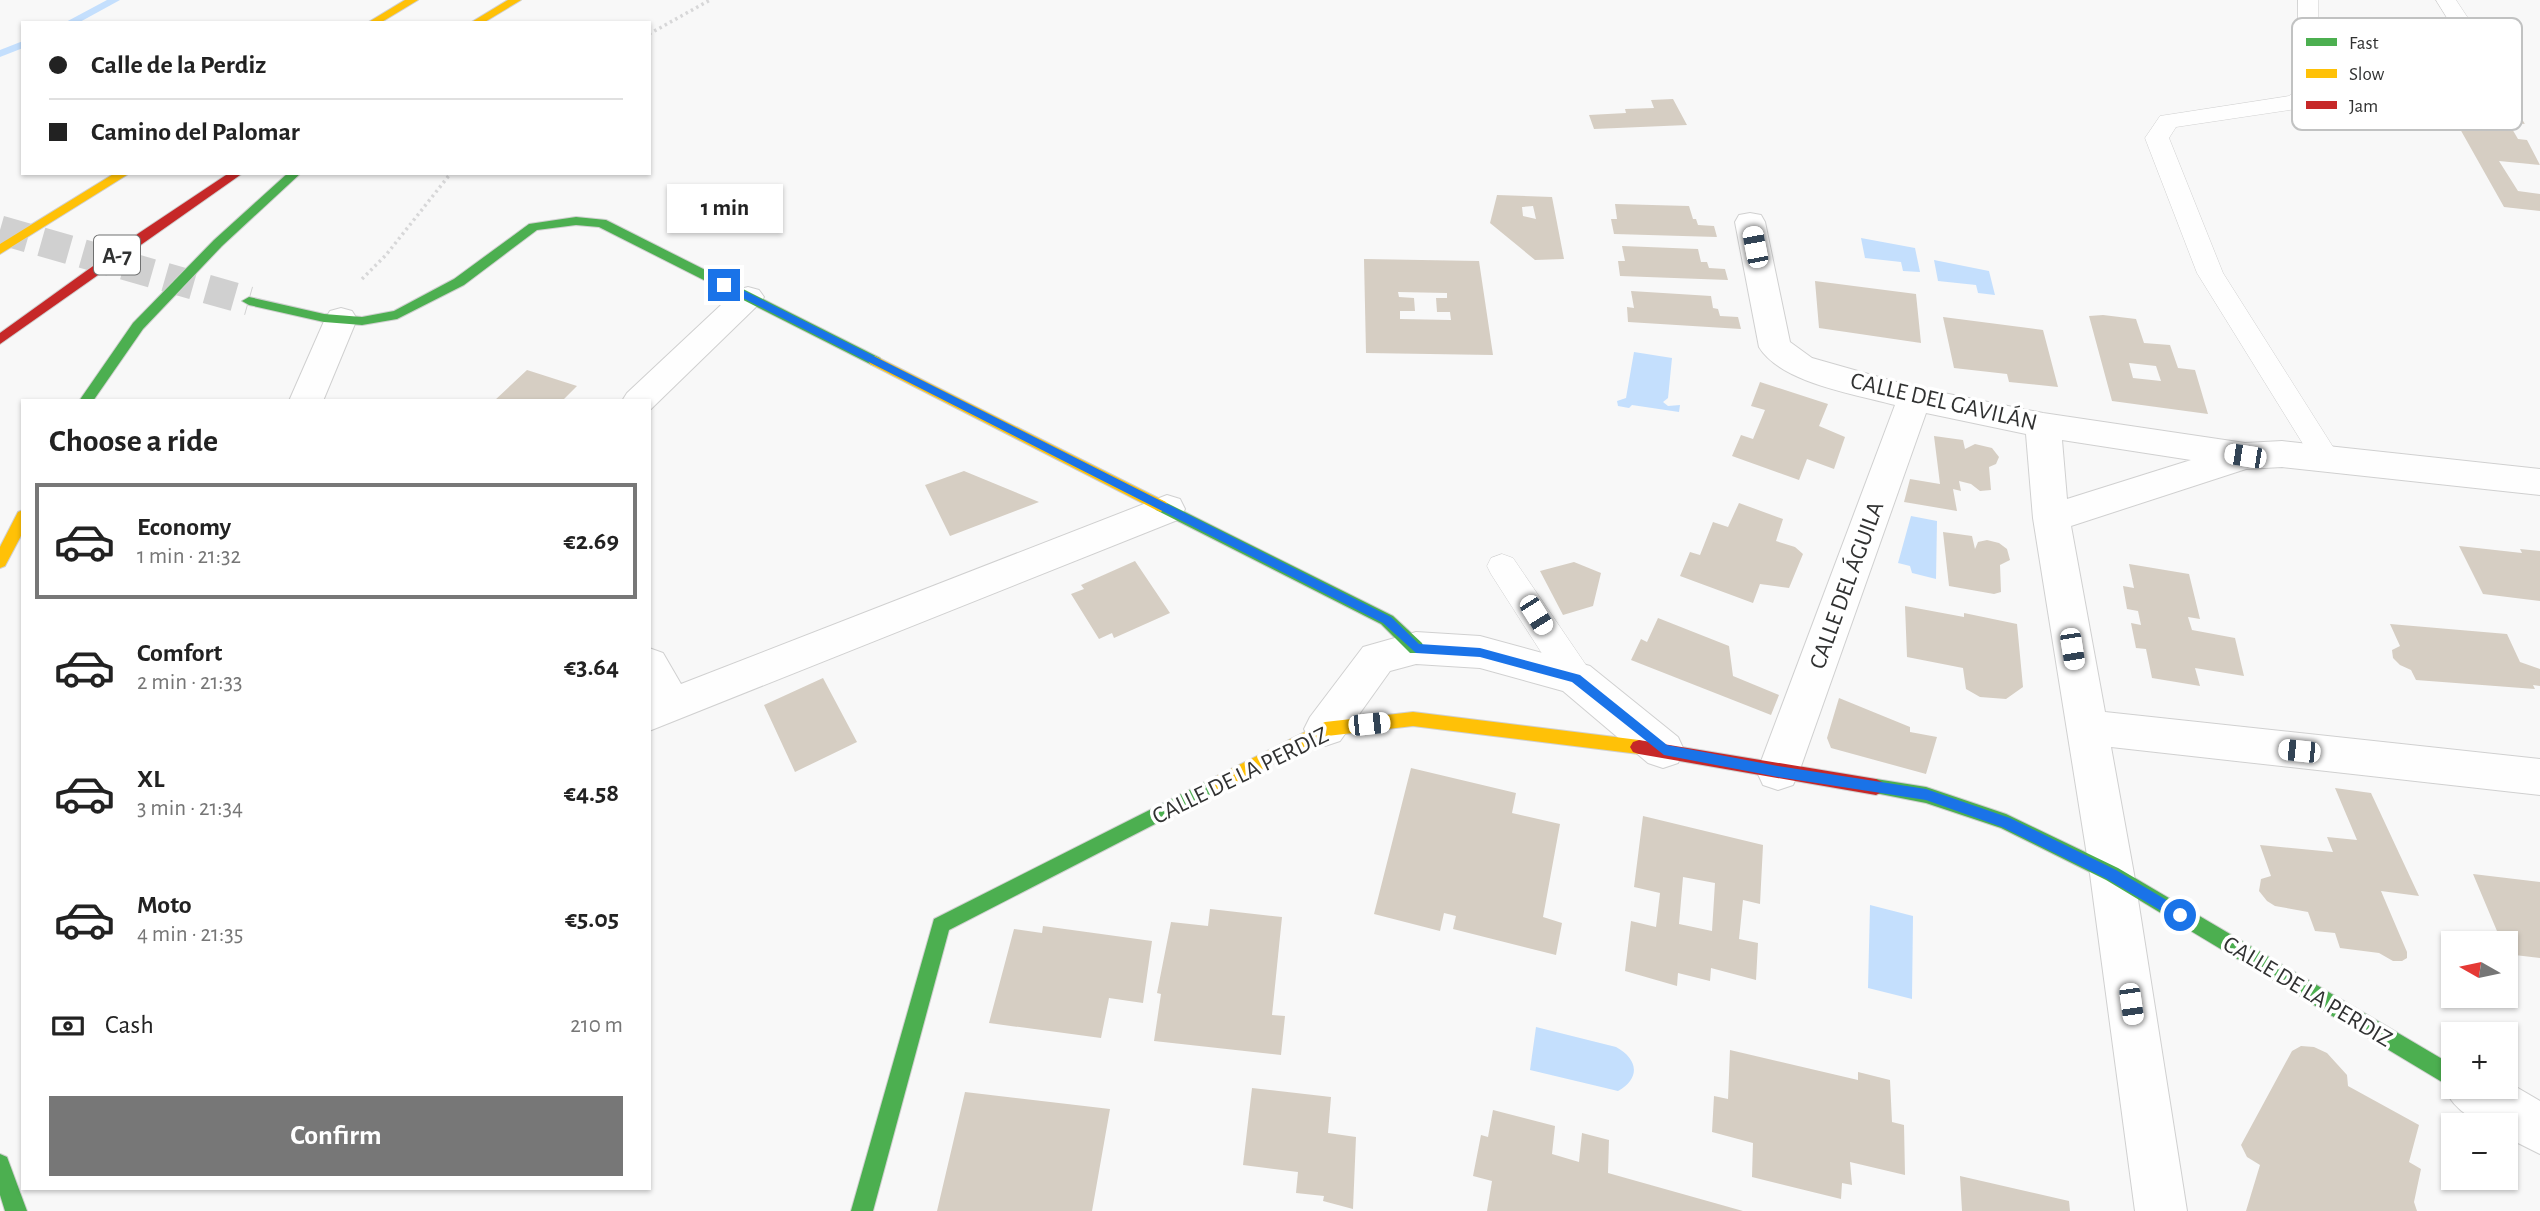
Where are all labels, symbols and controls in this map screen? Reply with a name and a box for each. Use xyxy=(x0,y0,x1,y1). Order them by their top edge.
legend xyxy=(2292,18,2522,130)
text: Fast xyxy=(2349,34,2379,53)
text: Calle de la Perdiz xyxy=(91,52,266,78)
text: Slow xyxy=(2349,65,2385,84)
text: Jam xyxy=(2349,97,2378,116)
text: Camino del Palomar xyxy=(91,119,300,145)
callout: 1 min xyxy=(666,184,782,232)
text: 1 min xyxy=(701,197,749,220)
car xyxy=(1741,224,1770,270)
road number: A-7 xyxy=(94,236,140,274)
route end xyxy=(708,269,740,301)
street label: CALLE DEL GAVILÁN xyxy=(1848,367,2040,435)
text: Choose a ride xyxy=(49,425,218,457)
car xyxy=(2223,442,2268,470)
street label: CALLE DEL ÁGUILA xyxy=(1804,498,1888,672)
icon: car xyxy=(53,510,116,573)
text: Economy xyxy=(137,514,231,540)
text: €2.69 xyxy=(564,528,619,554)
text: 1 min · 21:32 xyxy=(137,545,241,568)
car xyxy=(1516,592,1557,638)
car xyxy=(2059,627,2086,671)
icon: car xyxy=(53,636,116,699)
text: Comfort xyxy=(137,640,222,666)
text: €3.64 xyxy=(564,654,619,680)
text: 2 min · 21:33 xyxy=(137,671,243,694)
car xyxy=(1348,711,1391,737)
street label: CALLE DE LA PERDIZ xyxy=(1149,723,1332,829)
car xyxy=(2278,738,2321,764)
icon: car xyxy=(53,762,116,825)
text: XL xyxy=(137,766,164,792)
text: €4.58 xyxy=(564,780,619,806)
text: 3 min · 21:34 xyxy=(137,797,243,820)
icon: car xyxy=(53,888,116,951)
text: Moto xyxy=(137,892,192,918)
route start xyxy=(2164,899,2196,931)
text: €5.05 xyxy=(565,906,619,932)
text: 4 min · 21:35 xyxy=(137,923,243,946)
north arrow xyxy=(2441,931,2518,1008)
map controls xyxy=(2441,931,2518,1190)
street label: CALLE DE LA PERDIZ xyxy=(2219,932,2396,1052)
car xyxy=(2118,982,2145,1026)
icon: cash xyxy=(49,1007,87,1045)
text: Cash xyxy=(105,1012,154,1038)
text: 210 m xyxy=(570,1014,623,1037)
button: + xyxy=(2441,1022,2518,1099)
button: Confirm xyxy=(49,1096,623,1176)
button: − xyxy=(2441,1113,2518,1190)

